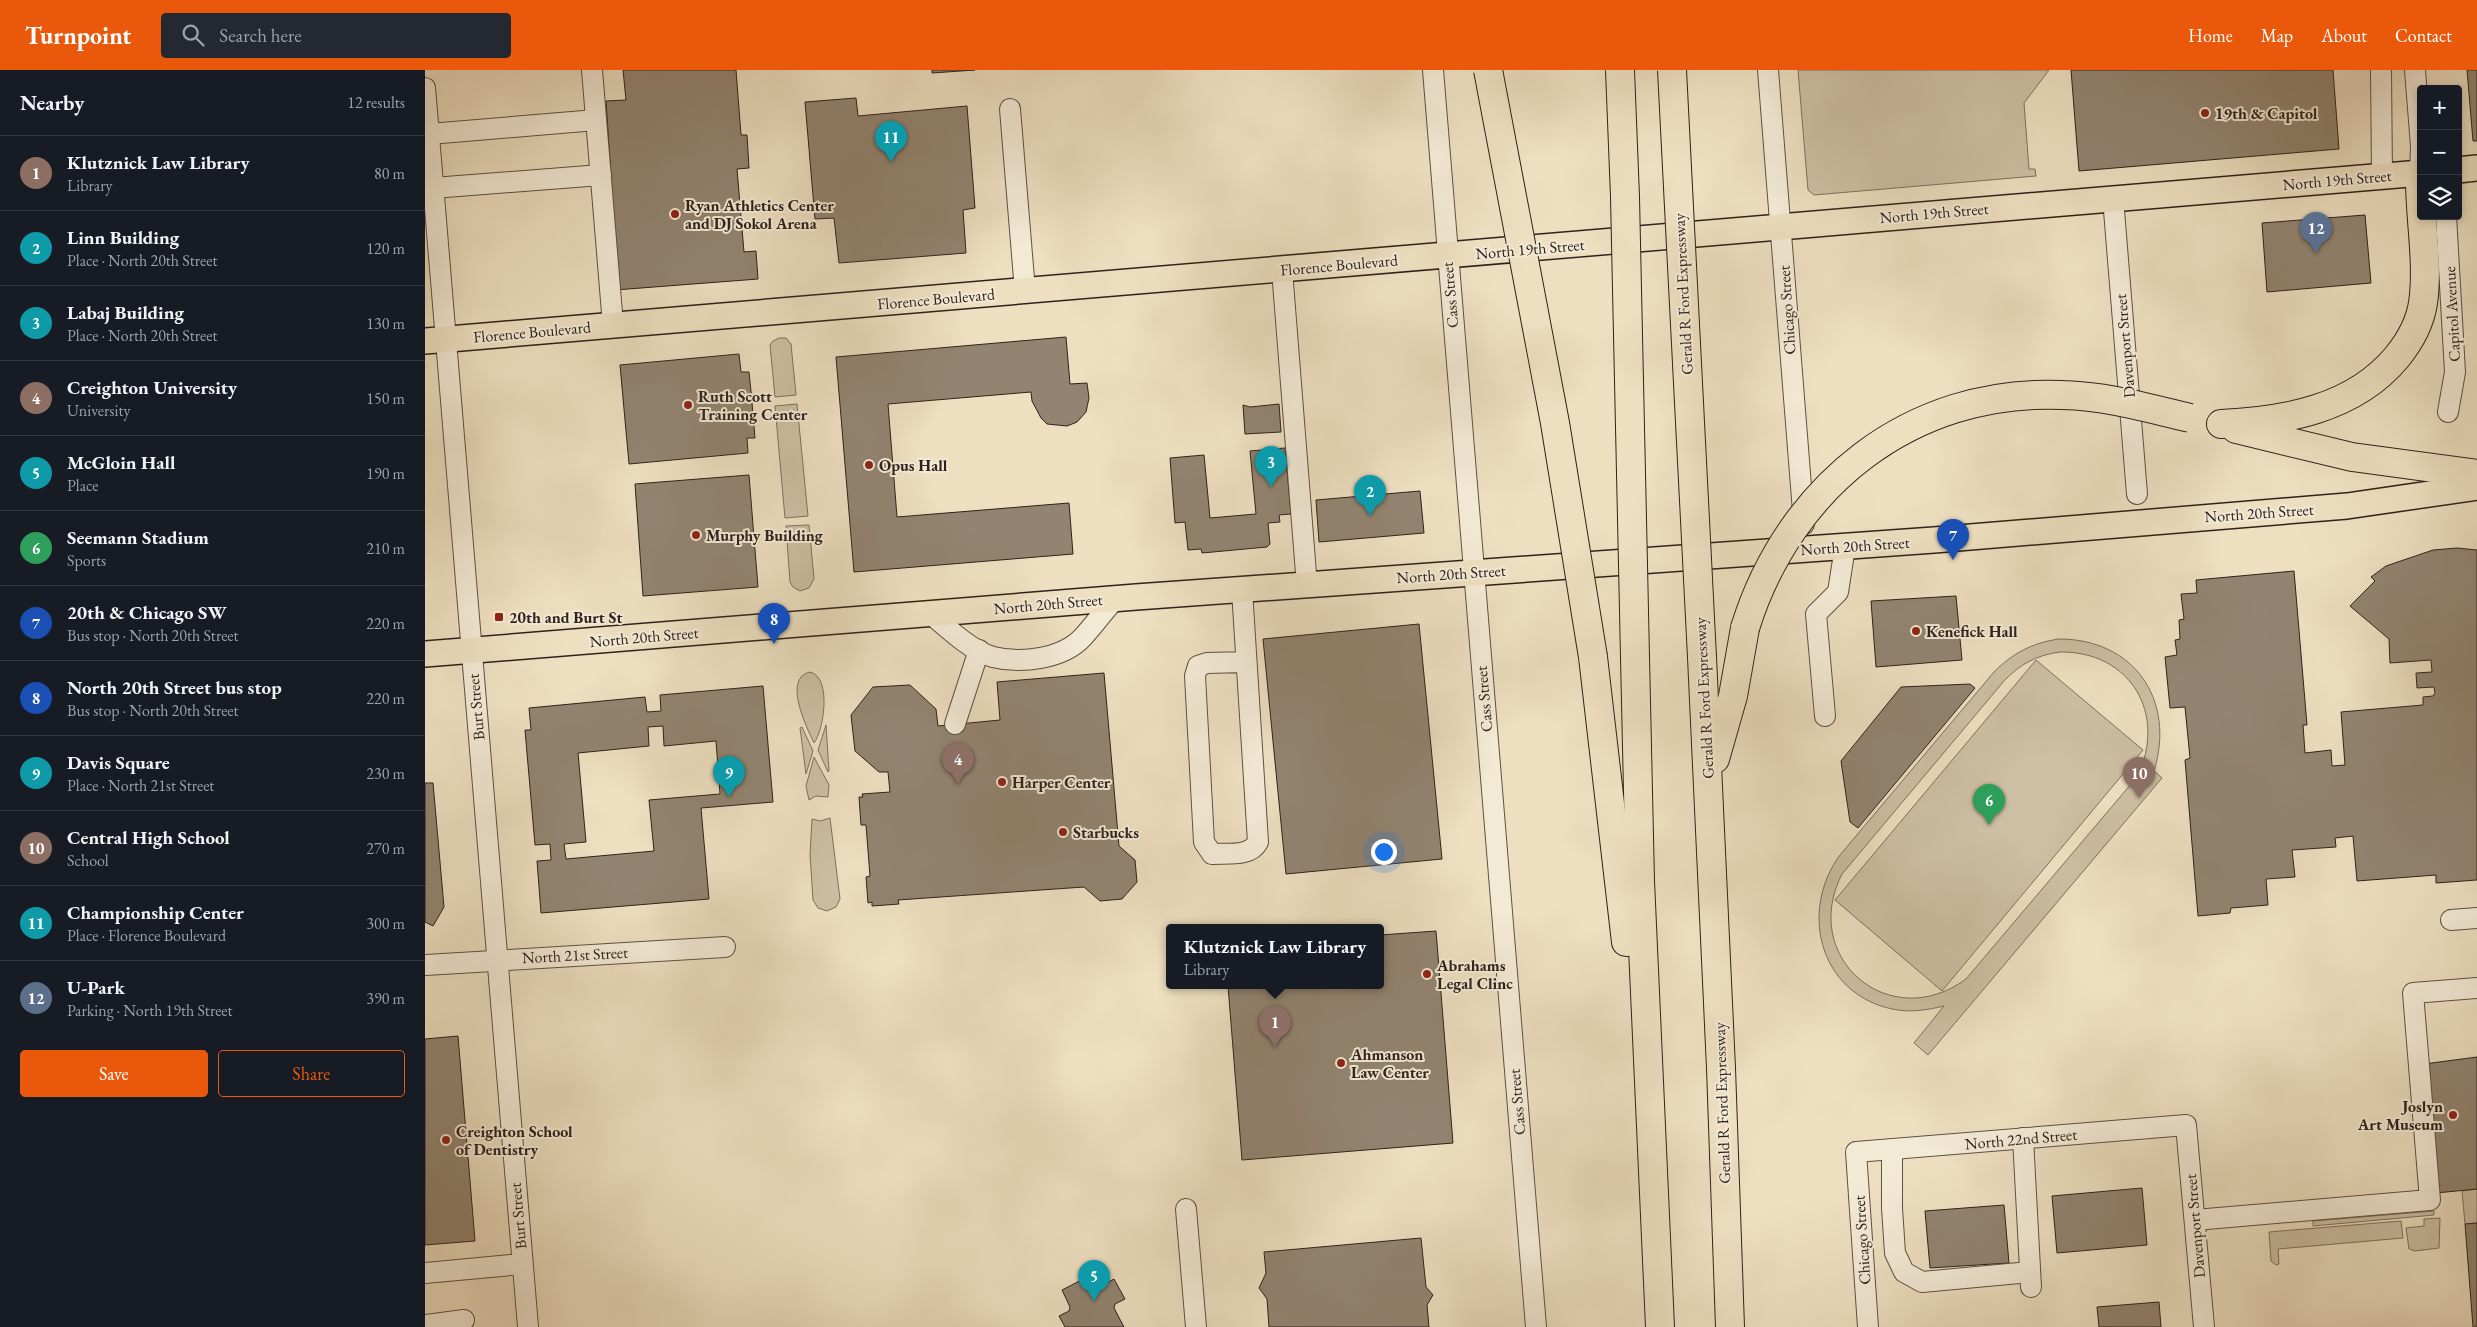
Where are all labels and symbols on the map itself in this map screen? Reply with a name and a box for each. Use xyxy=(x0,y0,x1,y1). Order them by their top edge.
place label: 19th & Capitol xyxy=(2215,103,2318,124)
marker: 19th & Capitol xyxy=(2199,107,2211,119)
pin: 11 xyxy=(875,121,907,162)
street label: North 19th Street xyxy=(2282,165,2392,195)
place label: Ryan Athletics Center and DJ Sokol Arena xyxy=(685,195,834,234)
street label: North 19th Street xyxy=(1879,198,1989,228)
marker: Ryan Athletics Center and DJ Sokol Arena xyxy=(669,208,681,220)
street label: Gerald R Ford Expressway xyxy=(1668,212,1698,375)
pin: 12 xyxy=(2300,212,2332,253)
street label: North 19th Street xyxy=(1475,234,1585,264)
street label: Florence Boulevard xyxy=(1279,249,1400,281)
street label: Cass Street xyxy=(1437,261,1463,329)
street label: Chicago Street xyxy=(1773,265,1801,355)
street label: Capitol Avenue xyxy=(2439,266,2465,362)
street label: Florence Boulevard xyxy=(876,283,997,315)
street label: Davenport Street xyxy=(2110,293,2140,399)
street label: Florence Boulevard xyxy=(472,316,593,348)
place label: Ruth Scott Training Center xyxy=(698,386,808,425)
marker: Ruth Scott Training Center xyxy=(682,399,694,411)
pin: 3 xyxy=(1255,446,1287,487)
place label: Opus Hall xyxy=(879,455,948,476)
marker: Opus Hall xyxy=(863,459,875,471)
pin: 2 xyxy=(1354,475,1386,516)
street label: North 20th Street xyxy=(2204,499,2314,527)
pin: 7 xyxy=(1937,519,1969,560)
place label: Murphy Building xyxy=(706,525,824,546)
marker: Murphy Building xyxy=(690,529,702,541)
street label: North 20th Street xyxy=(1800,532,1910,560)
street label: North 20th Street xyxy=(1396,560,1506,588)
street label: North 20th Street xyxy=(993,589,1103,619)
pin: 8 xyxy=(758,603,790,644)
place label: 20th and Burt St xyxy=(509,607,623,628)
marker: 20th and Burt St xyxy=(493,611,505,623)
street label: Gerald R Ford Expressway xyxy=(1689,616,1719,779)
place label: Kenefick Hall xyxy=(1926,621,2018,642)
street label: North 20th Street xyxy=(589,622,699,652)
marker: Kenefick Hall xyxy=(1910,625,1922,637)
street label: Cass Street xyxy=(1471,665,1497,733)
street label: Burt Street xyxy=(463,673,489,741)
pin: 4 xyxy=(942,743,974,784)
pin: 9 xyxy=(713,756,745,797)
pin: 10 xyxy=(2123,757,2155,798)
place label: Harper Center xyxy=(1012,772,1111,793)
marker: Harper Center xyxy=(996,776,1008,788)
pin: 6 xyxy=(1973,784,2005,825)
place label: Starbucks xyxy=(1073,822,1139,843)
marker: Starbucks xyxy=(1057,826,1069,838)
your location xyxy=(1371,839,1397,865)
street label: North 21st Street xyxy=(521,942,629,968)
place label: Abrahams Legal Clinc xyxy=(1436,955,1513,994)
marker: Abrahams Legal Clinc xyxy=(1421,968,1433,980)
pin: 1 xyxy=(1259,1006,1291,1047)
street label: Gerald R Ford Expressway xyxy=(1709,1021,1735,1184)
place label: Ahmanson Law Center xyxy=(1350,1044,1429,1083)
marker: Ahmanson Law Center xyxy=(1335,1057,1347,1069)
street label: Cass Street xyxy=(1504,1068,1530,1136)
place label: Joslyn Art Museum xyxy=(2357,1096,2443,1135)
marker: Joslyn Art Museum xyxy=(2447,1109,2459,1121)
place label: Creighton School of Dentistry xyxy=(456,1121,573,1160)
street label: North 22nd Street xyxy=(1964,1124,2078,1154)
marker: Creighton School of Dentistry xyxy=(440,1134,452,1146)
street label: Davenport Street xyxy=(2180,1173,2210,1279)
street label: Burt Street xyxy=(505,1182,531,1250)
street label: Chicago Street xyxy=(1848,1195,1876,1285)
pin: 5 xyxy=(1078,1260,1110,1301)

